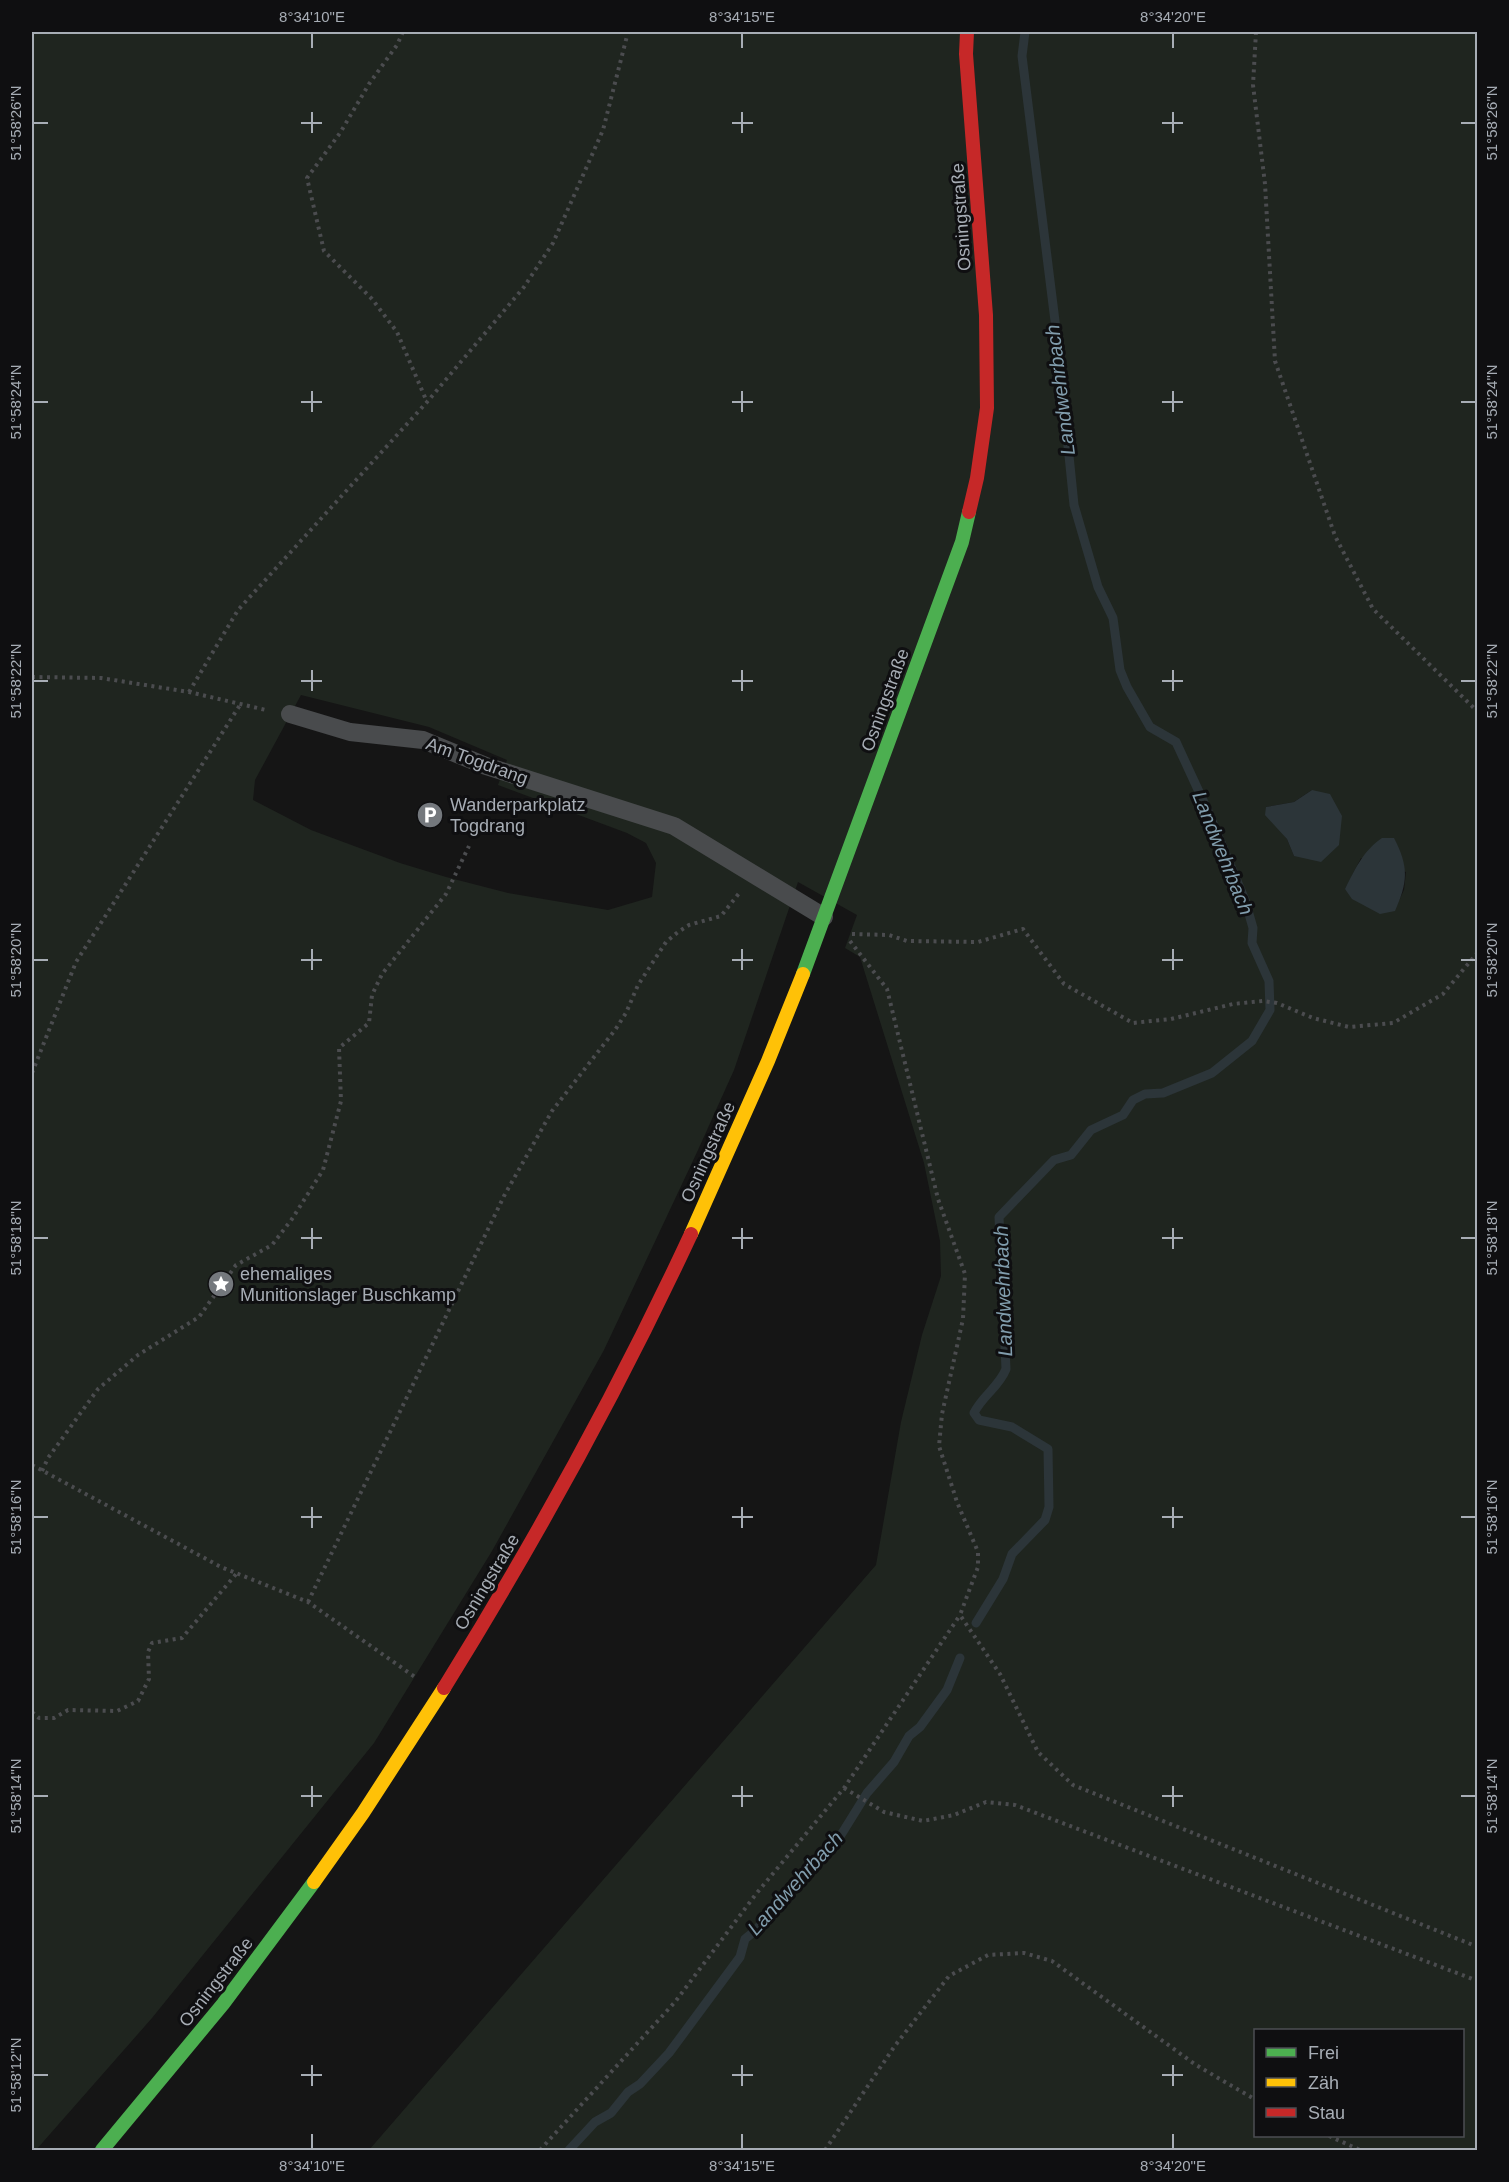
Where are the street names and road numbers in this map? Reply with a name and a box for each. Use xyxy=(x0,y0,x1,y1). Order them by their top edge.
street label: Osningstraße xyxy=(947,162,975,272)
street label: Osningstraße xyxy=(857,646,913,754)
street label: Am Togdrang xyxy=(423,733,531,789)
street label: Osningstraße xyxy=(677,1099,739,1205)
street label: Osningstraße xyxy=(451,1531,523,1633)
street label: Osningstraße xyxy=(175,1933,257,2031)

